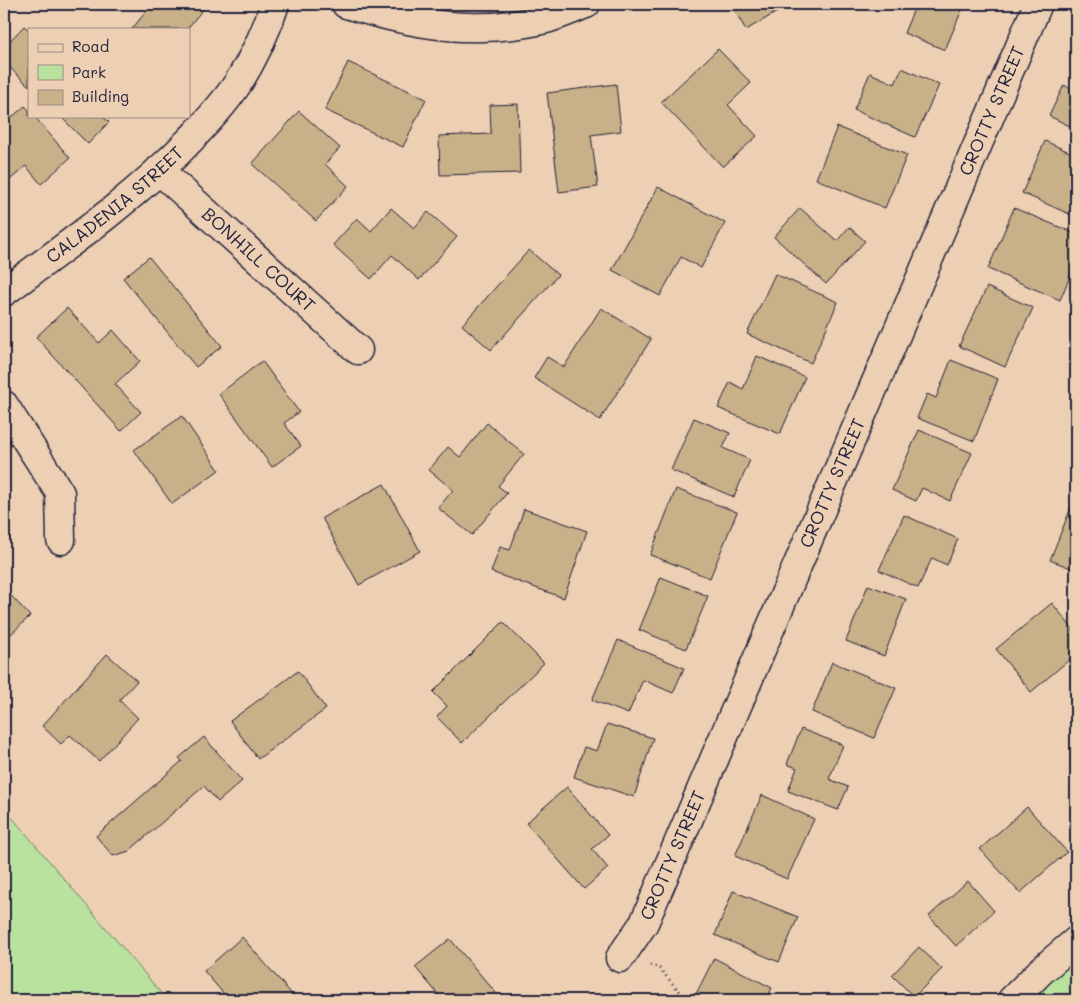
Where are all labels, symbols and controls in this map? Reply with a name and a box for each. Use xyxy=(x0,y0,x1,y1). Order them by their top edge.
legend xyxy=(28,28,190,118)
text: Road xyxy=(72,36,109,56)
street label: CROTTY STREET xyxy=(953,42,1030,179)
text: Park xyxy=(72,62,106,82)
text: Building xyxy=(72,86,129,106)
street label: CALADENIA STREET xyxy=(41,141,188,268)
street label: BONHILL COURT xyxy=(197,202,321,317)
street label: CROTTY STREET xyxy=(793,414,870,551)
street label: CROTTY STREET xyxy=(634,787,710,923)

